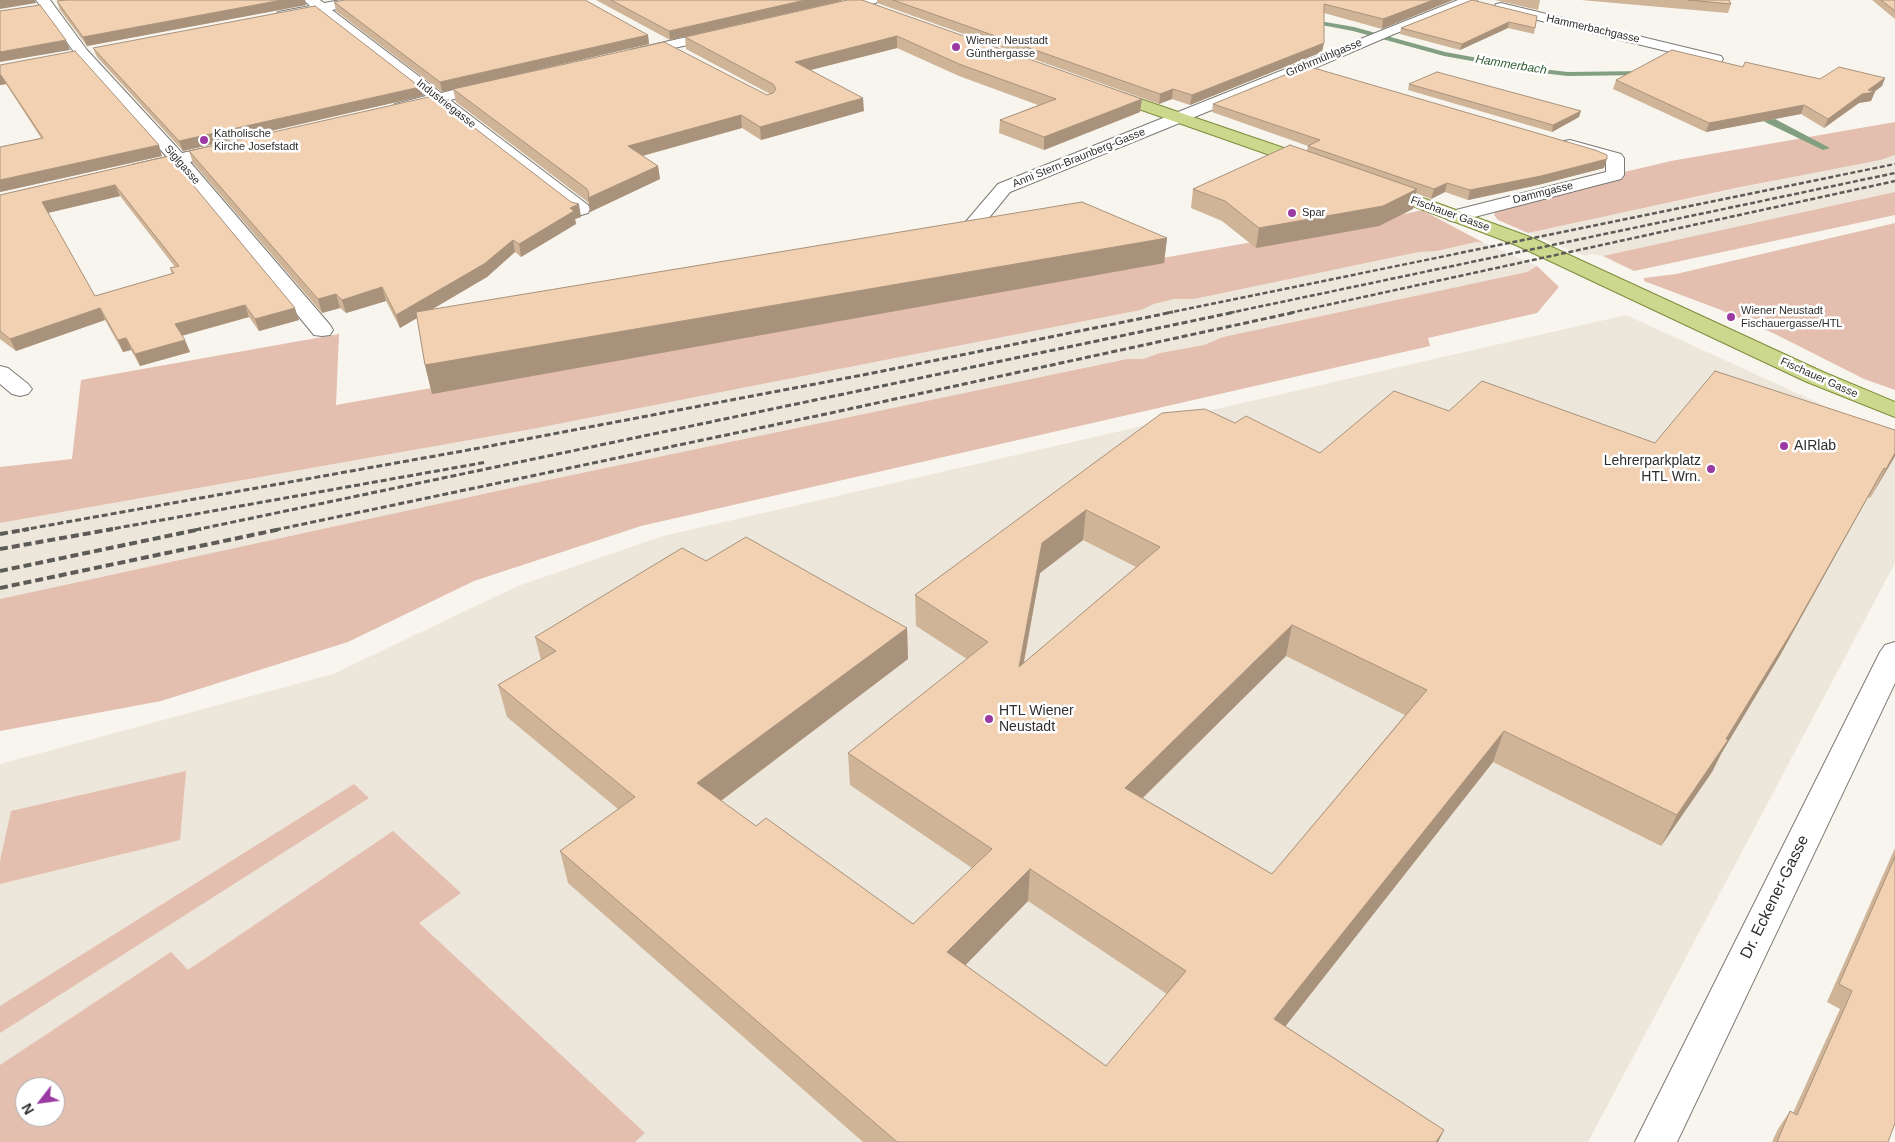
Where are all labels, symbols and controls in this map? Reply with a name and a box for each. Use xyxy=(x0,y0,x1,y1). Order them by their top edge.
street label: Hammerbachgasse xyxy=(1545,12,1641,46)
place label: Wiener Neustadt Günthergasse xyxy=(966,34,1048,60)
street label: Gröhrmühlgasse xyxy=(1284,36,1364,80)
marker: Wiener Neustadt Günthergasse xyxy=(950,41,962,53)
water label: Hammerbach xyxy=(1474,52,1548,78)
street label: Industriegasse xyxy=(414,77,478,131)
street label: Anni Stern-Braunberg-Gasse xyxy=(1011,125,1147,191)
place label: Katholische Kirche Josefstadt xyxy=(214,127,298,153)
marker: Katholische Kirche Josefstadt xyxy=(198,134,210,146)
street label: Siglgasse xyxy=(161,143,203,187)
street label: Dammgasse xyxy=(1511,179,1575,207)
street label: Fischauer Gasse xyxy=(1409,194,1491,234)
place label: Spar xyxy=(1302,206,1325,220)
marker: Spar xyxy=(1286,207,1298,219)
place label: Wiener Neustadt Fischauergasse/HTL xyxy=(1741,304,1842,330)
marker: Wiener Neustadt Fischauergasse/HTL xyxy=(1725,311,1737,323)
street label: Fischauer Gasse xyxy=(1778,355,1860,401)
place label: AIRlab xyxy=(1794,438,1836,454)
marker: AIRlab xyxy=(1778,440,1790,452)
place label: Lehrerparkplatz HTL Wrn. xyxy=(1604,453,1701,486)
marker: Lehrerparkplatz HTL Wrn. xyxy=(1705,463,1717,475)
place label: HTL Wiener Neustadt xyxy=(999,703,1074,736)
marker: HTL Wiener Neustadt xyxy=(983,713,995,725)
street label: Dr. Eckener-Gasse xyxy=(1737,832,1813,962)
north arrow xyxy=(15,1077,65,1127)
text: N xyxy=(18,1101,37,1117)

